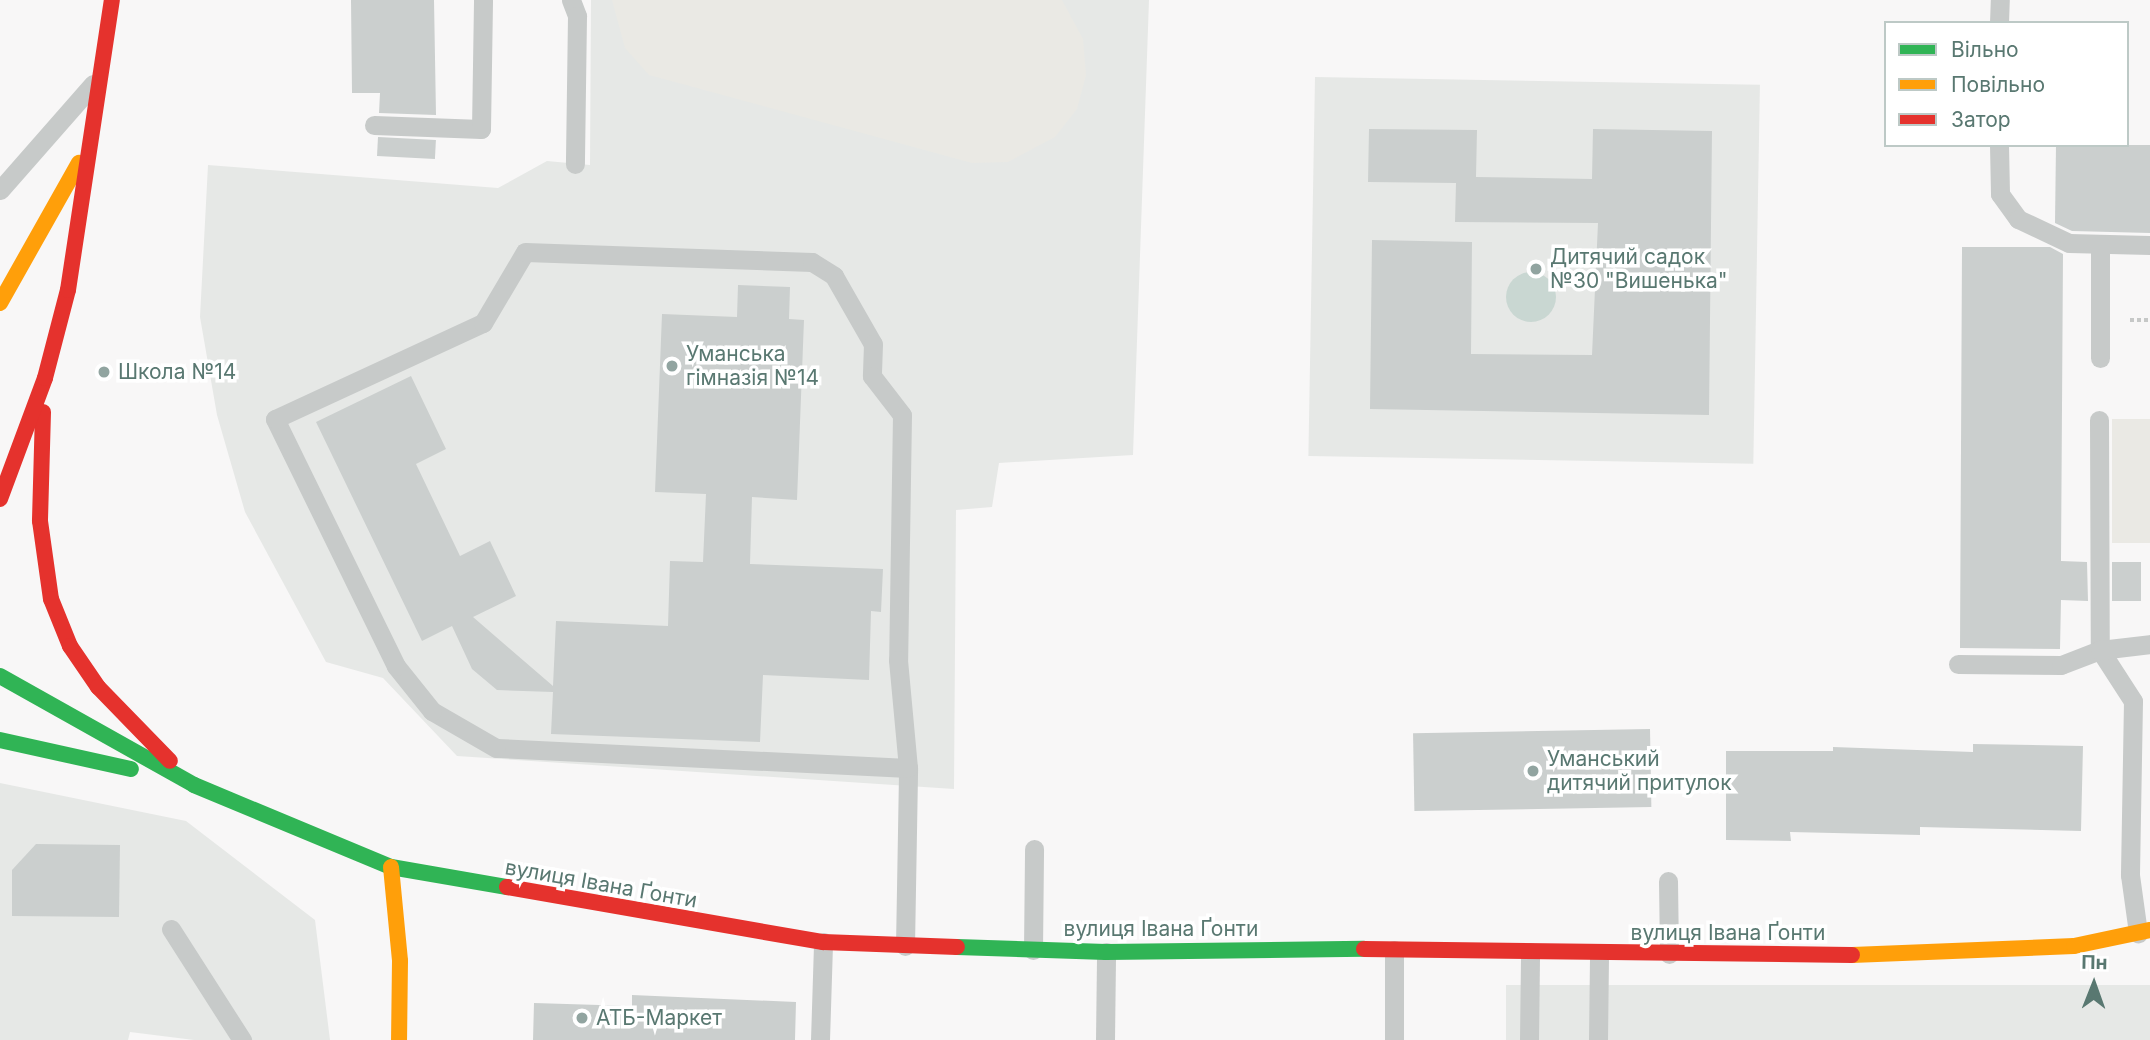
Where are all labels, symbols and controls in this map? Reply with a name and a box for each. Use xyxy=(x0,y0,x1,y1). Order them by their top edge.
legend xyxy=(1884,21,2129,147)
text: Вільно xyxy=(1951,37,2019,62)
text: Повільно xyxy=(1951,72,2045,97)
text: Затор xyxy=(1951,107,2011,132)
place label: Дитячий садок №30 "Вишенька" xyxy=(1550,244,1728,294)
marker: Дитячий садок №30 "Вишенька" xyxy=(1528,261,1544,277)
place label: Уманська гімназія №14 xyxy=(686,341,819,391)
marker: Уманська гімназія №14 xyxy=(664,358,680,374)
place label: Школа №14 xyxy=(118,359,236,385)
marker: Школа №14 xyxy=(96,364,112,380)
place label: Уманський дитячий притулок xyxy=(1547,746,1732,796)
marker: Уманський дитячий притулок xyxy=(1525,763,1541,779)
street label: вулиця Івана Ґонти xyxy=(503,855,699,913)
street label: вулиця Івана Ґонти xyxy=(1064,916,1258,942)
street label: вулиця Івана Ґонти xyxy=(1631,920,1825,946)
north arrow xyxy=(2059,949,2129,1019)
text: Пн xyxy=(2081,951,2108,974)
place label: АТБ-Маркет xyxy=(596,1005,722,1031)
marker: АТБ-Маркет xyxy=(574,1010,590,1026)

